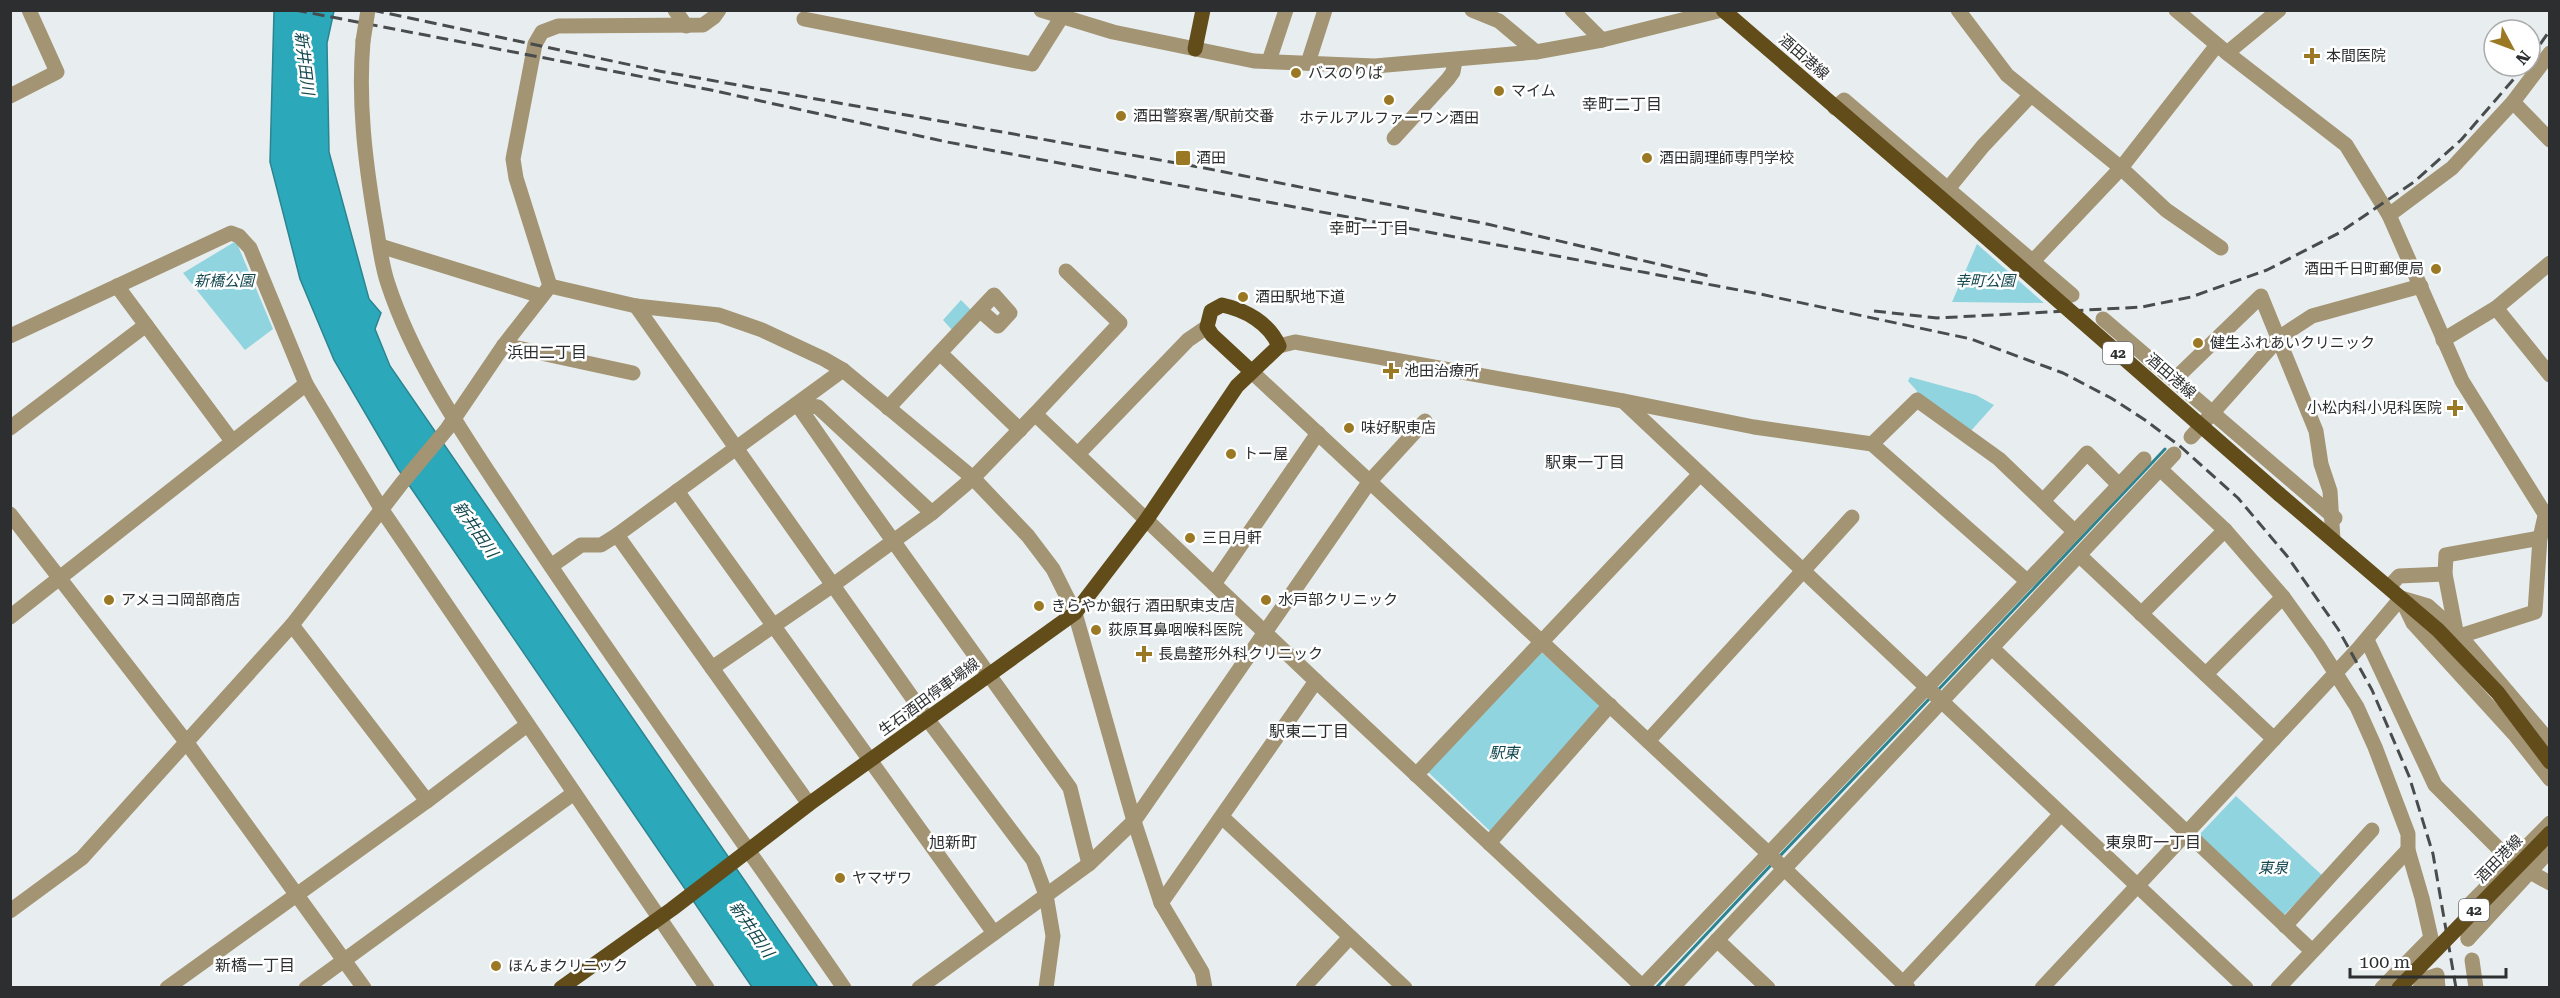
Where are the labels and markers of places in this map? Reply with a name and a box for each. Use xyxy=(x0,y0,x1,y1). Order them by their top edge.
marker: 本間医院 xyxy=(2303,47,2321,65)
place label: 本間医院 xyxy=(2326,47,2386,65)
place label: バスのりば xyxy=(1308,64,1383,82)
marker: バスのりば xyxy=(1289,66,1303,80)
place label: マイム xyxy=(1511,82,1556,100)
marker: マイム xyxy=(1492,84,1506,98)
marker: ホテルアルファーワン酒田 xyxy=(1382,93,1396,107)
place label: 酒田警察署/駅前交番 xyxy=(1133,107,1274,125)
marker: 酒田警察署/駅前交番 xyxy=(1114,109,1128,123)
place label: ホテルアルファーワン酒田 xyxy=(1299,109,1479,127)
marker: 酒田 xyxy=(1174,149,1192,167)
place label: 酒田 xyxy=(1196,149,1226,167)
place label: 酒田調理師専門学校 xyxy=(1659,149,1794,167)
marker: 酒田調理師専門学校 xyxy=(1640,151,1654,165)
place label: 酒田千日町郵便局 xyxy=(2304,260,2424,278)
marker: 酒田千日町郵便局 xyxy=(2429,262,2443,276)
place label: 酒田駅地下道 xyxy=(1255,288,1345,306)
marker: 酒田駅地下道 xyxy=(1236,290,1250,304)
place label: 健生ふれあいクリニック xyxy=(2210,334,2375,352)
marker: 健生ふれあいクリニック xyxy=(2191,336,2205,350)
marker: 池田治療所 xyxy=(1382,362,1400,380)
place label: 池田治療所 xyxy=(1404,362,1479,380)
place label: 小松内科小児科医院 xyxy=(2307,399,2442,417)
marker: 小松内科小児科医院 xyxy=(2446,399,2464,417)
place label: 味好駅東店 xyxy=(1361,419,1436,437)
marker: 味好駅東店 xyxy=(1342,421,1356,435)
place label: トー屋 xyxy=(1243,445,1288,463)
marker: トー屋 xyxy=(1224,447,1238,461)
place label: 三日月軒 xyxy=(1202,529,1262,547)
marker: 三日月軒 xyxy=(1183,531,1197,545)
place label: アメヨコ岡部商店 xyxy=(121,591,240,609)
place label: 水戸部クリニック xyxy=(1278,591,1398,609)
marker: アメヨコ岡部商店 xyxy=(102,593,116,607)
marker: 水戸部クリニック xyxy=(1259,593,1273,607)
place label: きらやか銀行 酒田駅東支店 xyxy=(1051,597,1235,615)
marker: きらやか銀行 酒田駅東支店 xyxy=(1032,599,1046,613)
place label: 荻原耳鼻咽喉科医院 xyxy=(1108,621,1243,639)
marker: 荻原耳鼻咽喉科医院 xyxy=(1089,623,1103,637)
marker: 長島整形外科クリニック xyxy=(1135,645,1153,663)
place label: 長島整形外科クリニック xyxy=(1158,645,1323,663)
place label: ヤマザワ xyxy=(852,869,912,887)
marker: ヤマザワ xyxy=(833,871,847,885)
place label: ほんまクリニック xyxy=(508,957,628,975)
marker: ほんまクリニック xyxy=(489,959,503,973)

